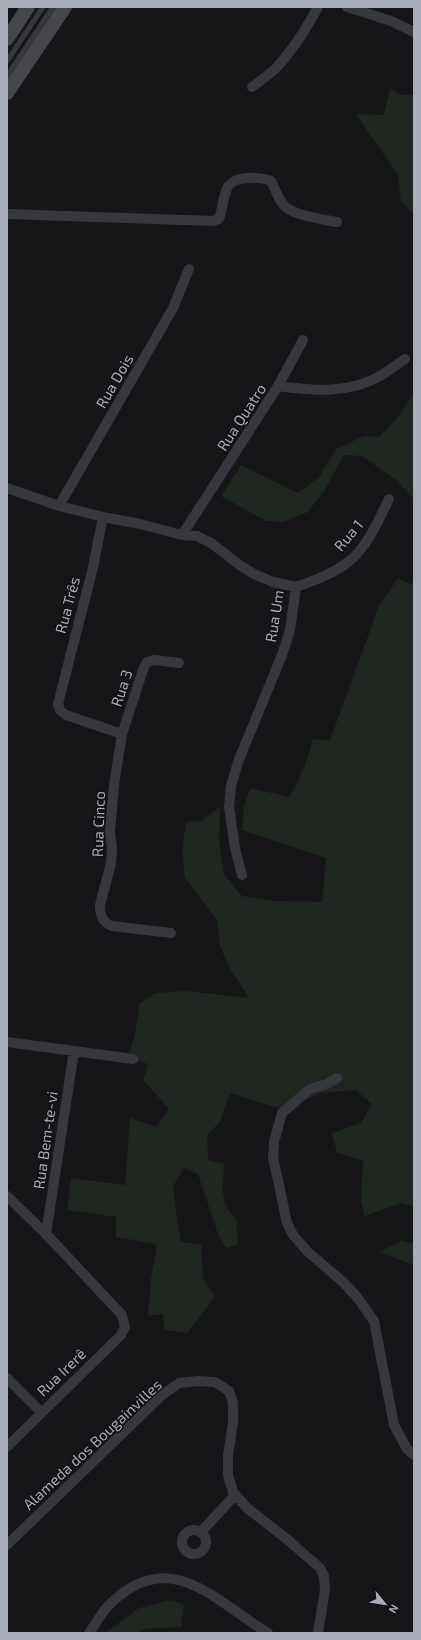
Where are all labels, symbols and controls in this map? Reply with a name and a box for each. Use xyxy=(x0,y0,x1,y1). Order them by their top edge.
street label: Rua Dois xyxy=(91,351,137,411)
street label: Rua Quatro xyxy=(213,380,270,454)
street label: Rua 1 xyxy=(330,516,366,554)
street label: Rua Três xyxy=(51,575,83,635)
street label: Rua Um xyxy=(261,589,287,643)
street label: Rua 3 xyxy=(107,667,135,709)
street label: Rua Cinco xyxy=(88,791,108,857)
street label: Rua Bem-te-vi xyxy=(29,1090,61,1190)
street label: Rua Irerê xyxy=(33,1344,89,1400)
street label: Alameda dos Bougainvilles xyxy=(19,1375,165,1513)
north arrow xyxy=(365,1584,405,1624)
text: N xyxy=(386,1603,402,1616)

